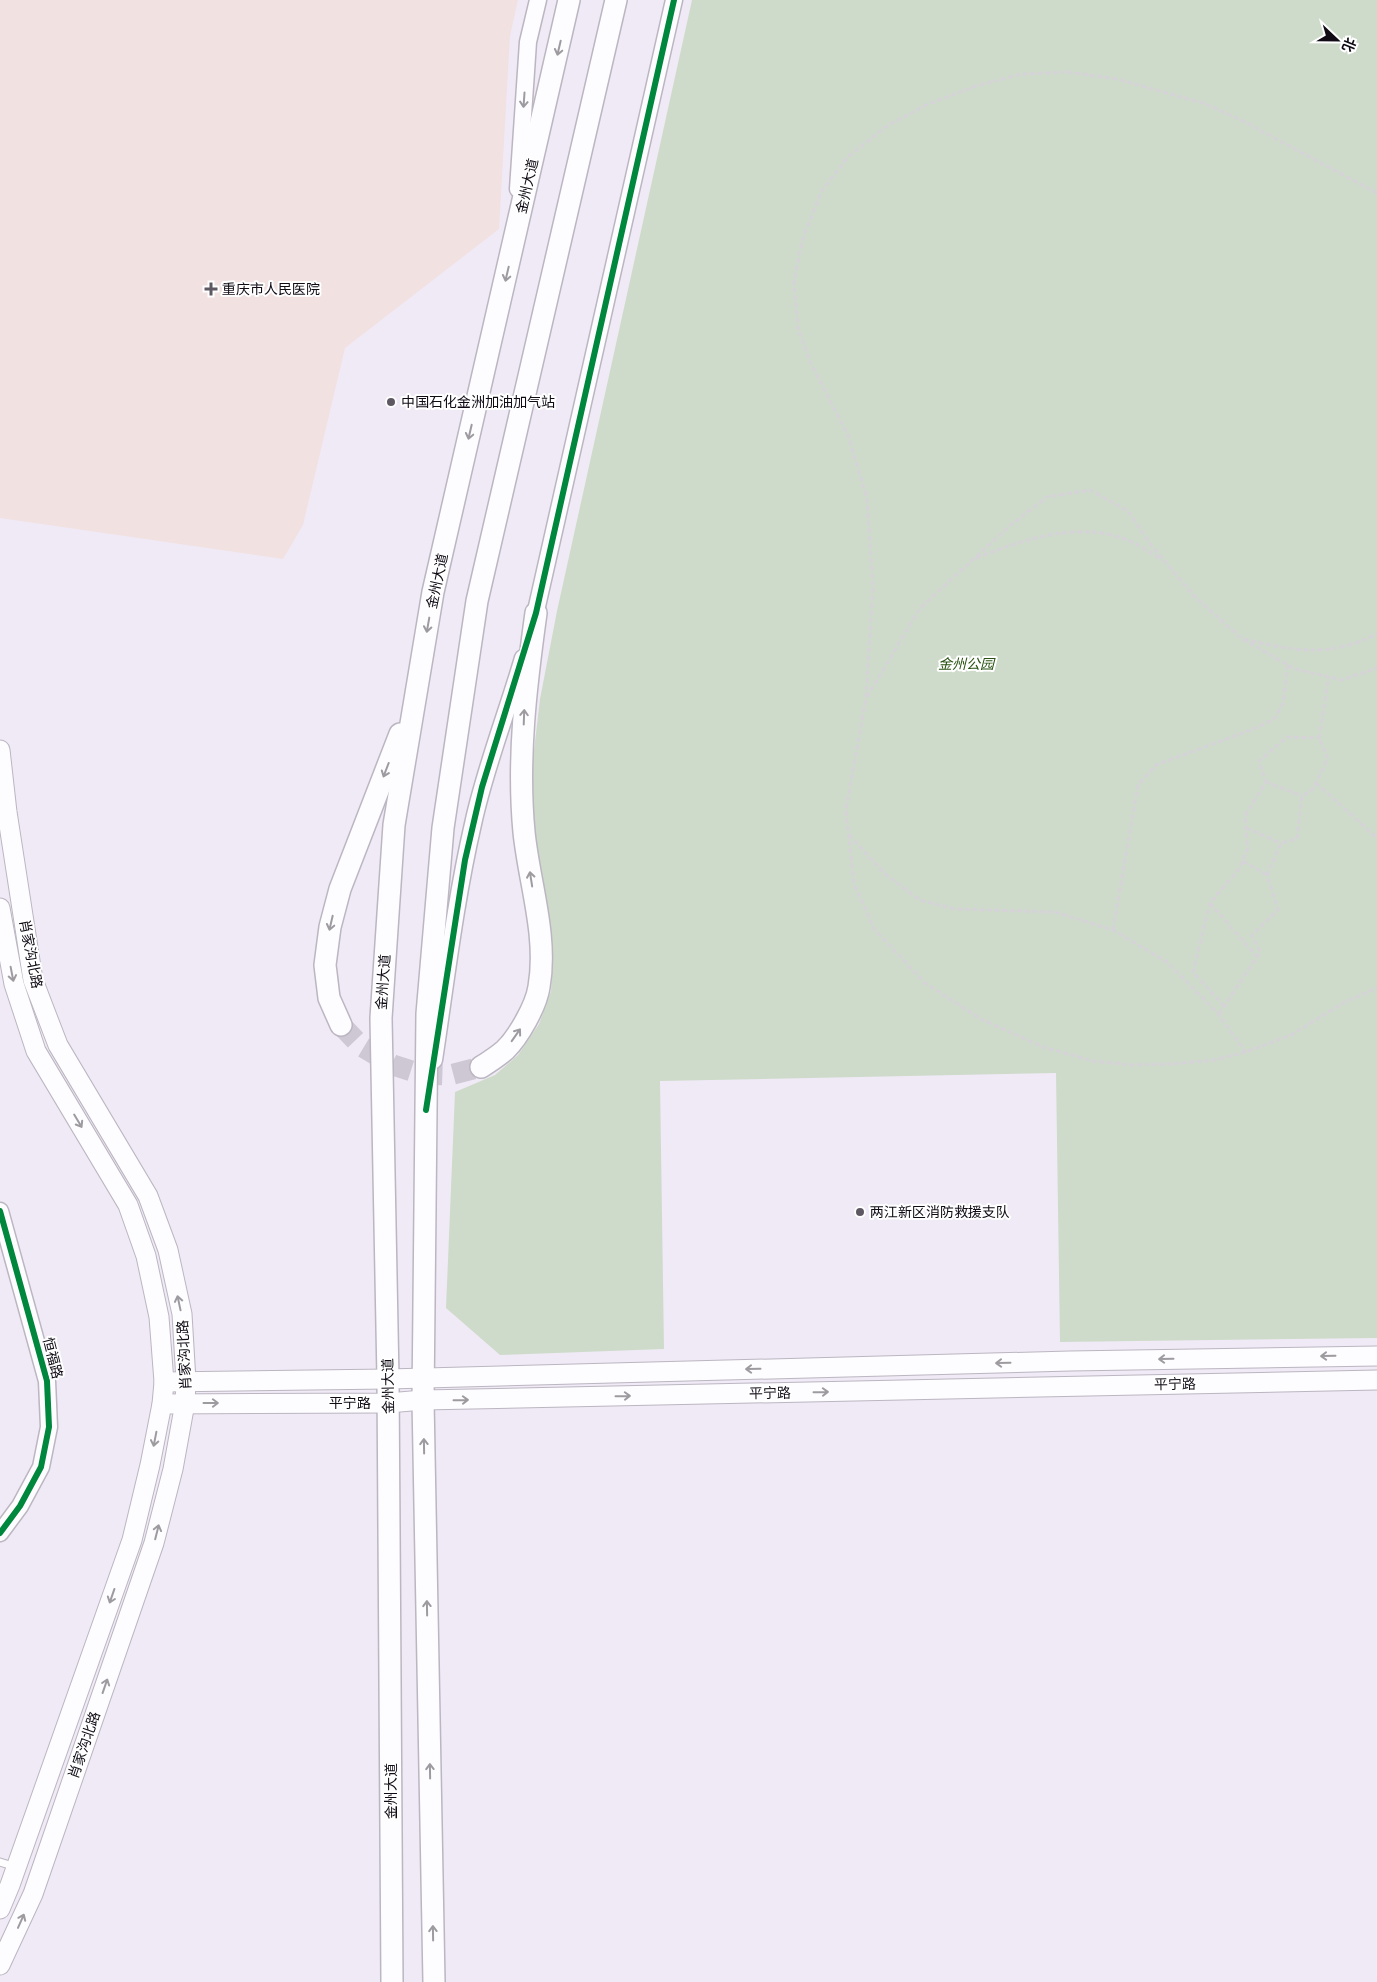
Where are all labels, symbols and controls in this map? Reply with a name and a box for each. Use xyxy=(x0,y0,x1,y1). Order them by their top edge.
north arrow xyxy=(1312,15,1362,65)
text: 北 xyxy=(1337,35,1361,55)
one-way arrow xyxy=(553,39,563,55)
one-way arrow xyxy=(520,92,529,108)
street label: 金州大道 xyxy=(511,156,543,216)
one-way arrow xyxy=(501,266,511,282)
place label: 重庆市人民医院 xyxy=(222,279,320,299)
marker: 重庆市人民医院 xyxy=(204,282,218,296)
place label: 中国石化金洲加油加气站 xyxy=(401,392,555,412)
marker: 中国石化金洲加油加气站 xyxy=(385,396,397,408)
one-way arrow xyxy=(465,424,474,440)
street label: 金州大道 xyxy=(421,552,453,610)
one-way arrow xyxy=(422,617,432,633)
park label: 金州公园 xyxy=(938,654,996,674)
one-way arrow xyxy=(519,709,529,726)
one-way arrow xyxy=(381,762,390,777)
one-way arrow xyxy=(526,871,536,887)
one-way arrow xyxy=(326,914,335,930)
street label: 肖家沟北路 xyxy=(15,918,47,990)
street label: 金州大道 xyxy=(371,953,395,1011)
one-way arrow xyxy=(8,965,17,981)
one-way arrow xyxy=(511,1028,521,1042)
one-way arrow xyxy=(73,1113,83,1128)
place label: 两江新区消防救援支队 xyxy=(870,1202,1010,1222)
marker: 两江新区消防救援支队 xyxy=(854,1206,866,1218)
one-way arrow xyxy=(174,1295,183,1311)
street label: 肖家沟北路 xyxy=(172,1320,196,1390)
street label: 恒福路 xyxy=(38,1335,68,1381)
one-way arrow xyxy=(1321,1352,1337,1361)
one-way arrow xyxy=(1158,1354,1174,1364)
street label: 金州大道 xyxy=(378,1358,398,1414)
one-way arrow xyxy=(996,1358,1012,1367)
one-way arrow xyxy=(746,1364,762,1374)
street label: 平宁路 xyxy=(1154,1374,1196,1394)
street label: 平宁路 xyxy=(749,1383,791,1403)
one-way arrow xyxy=(812,1387,829,1397)
one-way arrow xyxy=(615,1391,631,1401)
street label: 平宁路 xyxy=(329,1393,371,1413)
one-way arrow xyxy=(453,1395,469,1404)
one-way arrow xyxy=(202,1398,219,1408)
one-way arrow xyxy=(150,1431,159,1447)
one-way arrow xyxy=(419,1438,429,1454)
one-way arrow xyxy=(153,1524,162,1540)
one-way arrow xyxy=(107,1587,116,1603)
one-way arrow xyxy=(422,1601,432,1617)
one-way arrow xyxy=(101,1678,110,1694)
street label: 肖家沟北路 xyxy=(63,1709,105,1781)
street label: 金州大道 xyxy=(381,1763,401,1819)
one-way arrow xyxy=(425,1763,435,1780)
one-way arrow xyxy=(16,1914,26,1929)
one-way arrow xyxy=(428,1926,438,1942)

